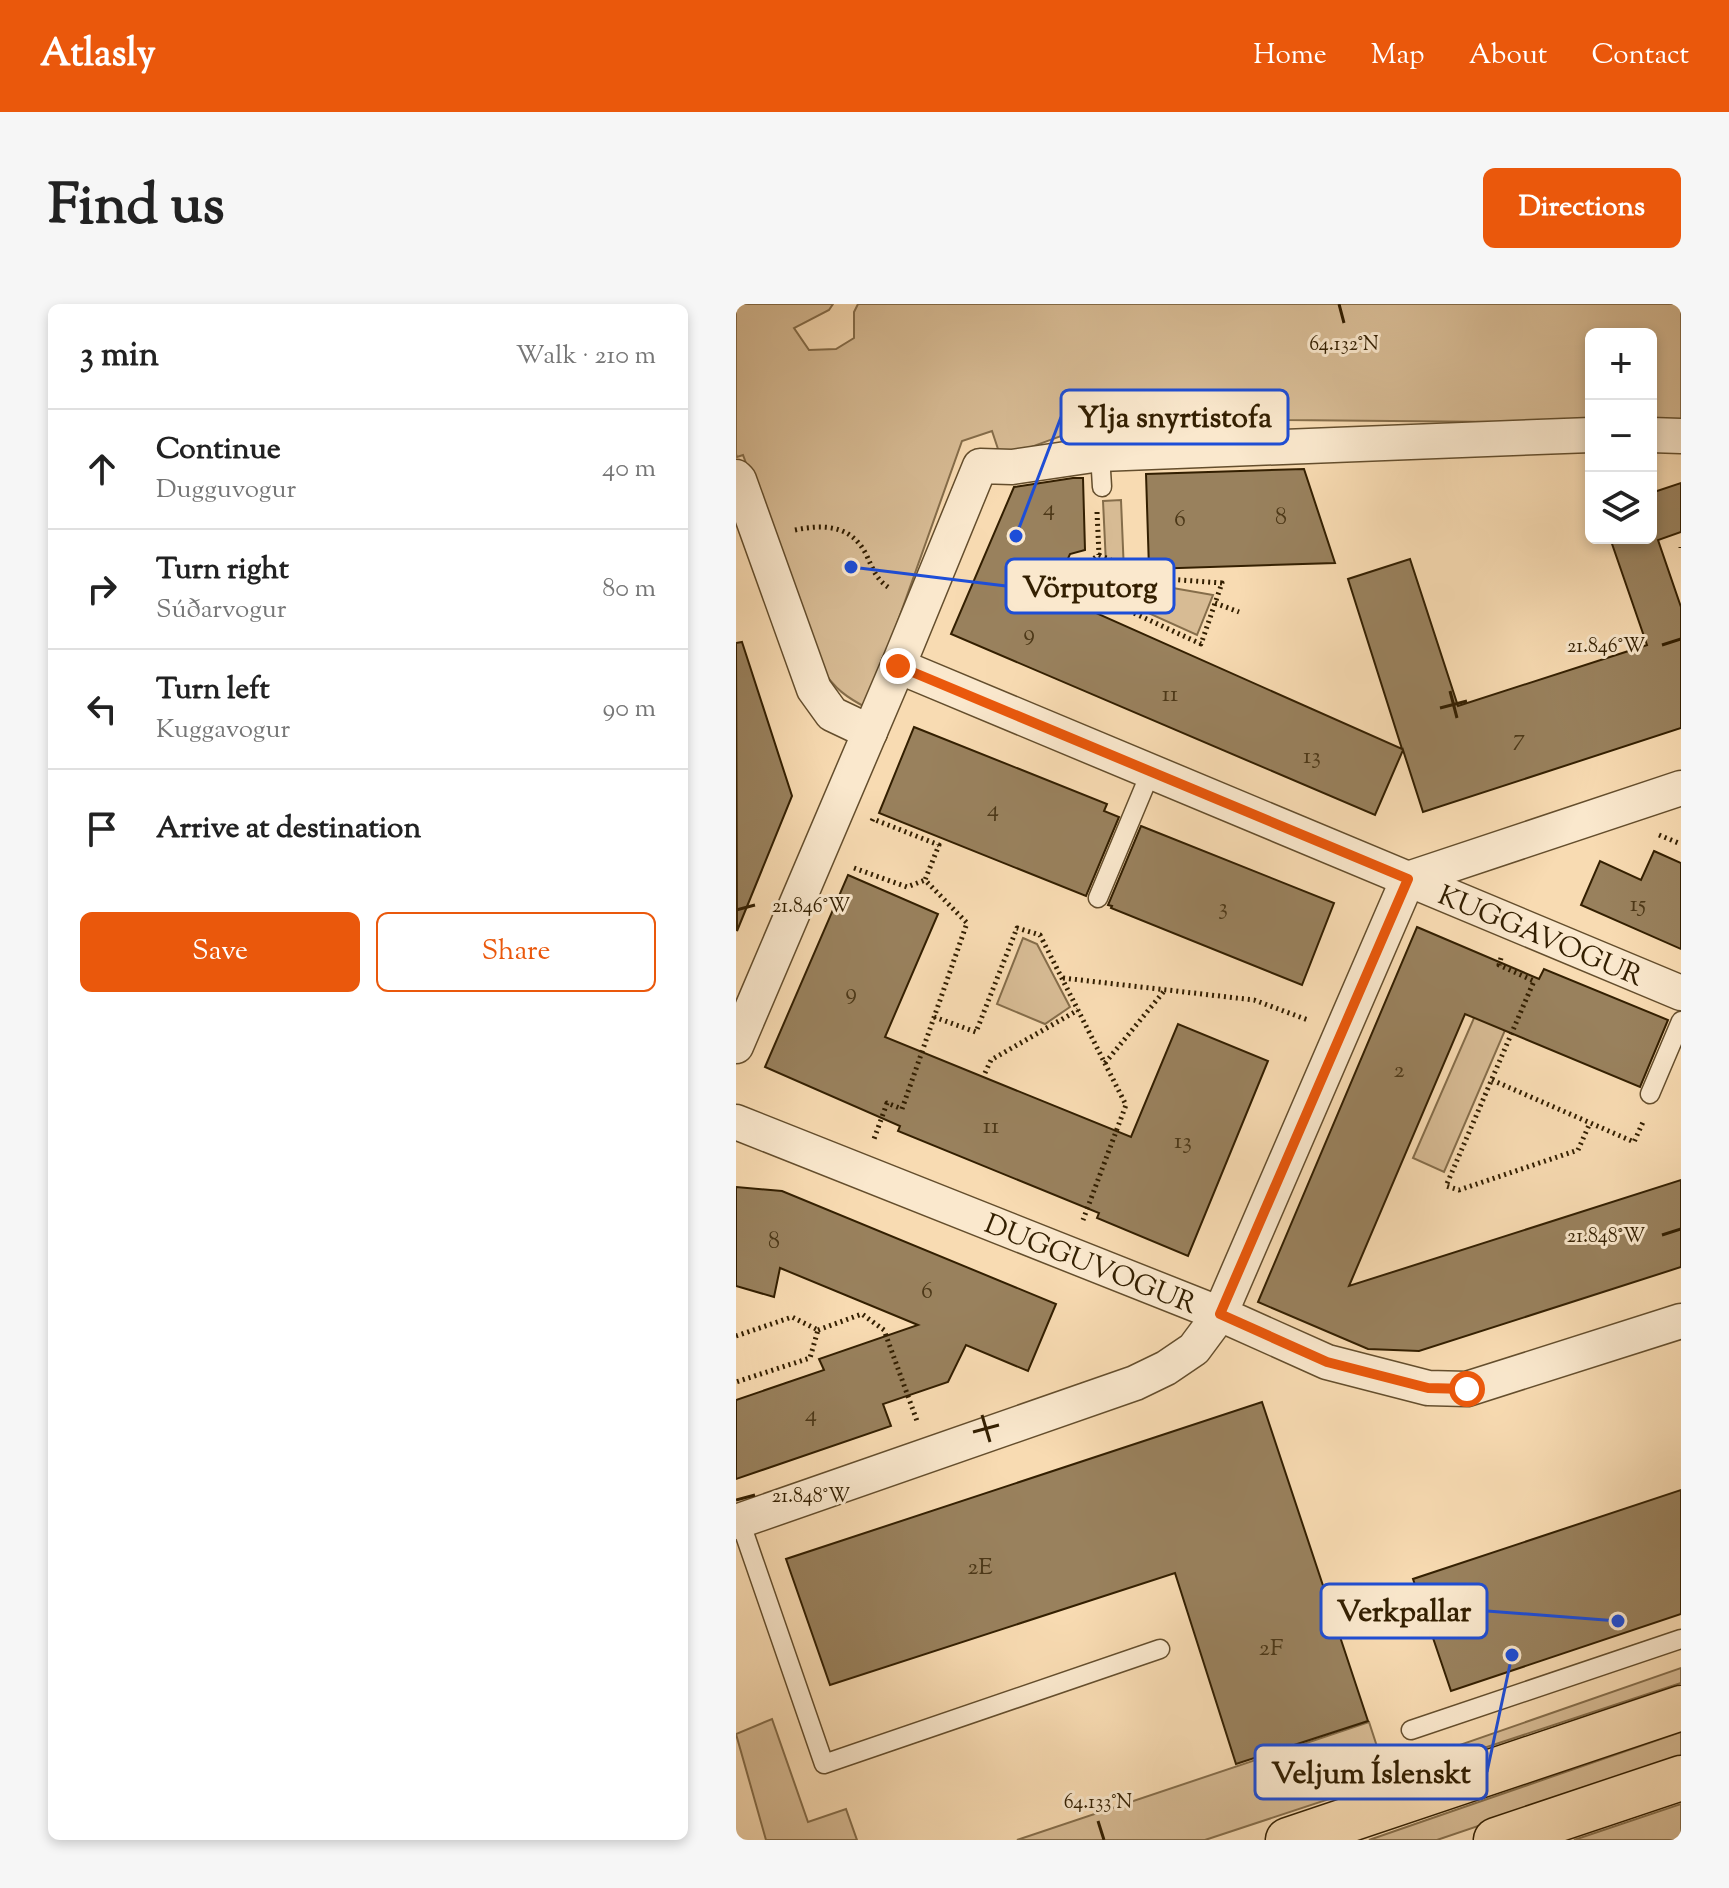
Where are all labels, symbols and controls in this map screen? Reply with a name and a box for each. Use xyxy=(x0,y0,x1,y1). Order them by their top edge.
text: Atlasly xyxy=(40,29,156,83)
text: Home xyxy=(1253,36,1327,76)
text: Map xyxy=(1371,36,1425,76)
text: About xyxy=(1469,36,1547,76)
text: Contact xyxy=(1591,36,1689,76)
text: Find us xyxy=(48,168,224,249)
button: Directions xyxy=(1483,168,1681,248)
map controls xyxy=(1585,328,1657,544)
button: + xyxy=(1585,328,1657,400)
text: 64.132°N xyxy=(1309,331,1379,360)
text: 3 min xyxy=(80,332,159,381)
text: Walk · 210 m xyxy=(516,338,656,375)
callout: Ylja snyrtistofa xyxy=(1061,390,1288,444)
text: Ylja snyrtistofa xyxy=(1078,398,1272,441)
button: − xyxy=(1585,400,1657,472)
text: Continue xyxy=(156,429,281,472)
icon: ahead xyxy=(80,447,124,491)
text: 40 m xyxy=(602,451,656,488)
text: Dugguvogur xyxy=(156,472,296,509)
button: layers xyxy=(1585,472,1657,544)
house number: 4 xyxy=(1043,492,1055,526)
house number: 8 xyxy=(1275,501,1287,535)
house number: 6 xyxy=(1174,503,1186,537)
text: Turn right xyxy=(156,549,289,592)
callout: Vörputorg xyxy=(1006,559,1174,613)
icon: right xyxy=(80,567,124,611)
text: Vörputorg xyxy=(1022,568,1158,611)
text: 80 m xyxy=(602,571,656,608)
text: Súðarvogur xyxy=(156,592,287,629)
house number: 9 xyxy=(1023,617,1035,651)
text: 21.846°W xyxy=(1567,633,1645,662)
route end xyxy=(880,648,916,684)
text: Turn left xyxy=(156,669,270,712)
house number: 11 xyxy=(1162,678,1178,712)
icon: left xyxy=(80,687,124,731)
text: 90 m xyxy=(603,691,656,728)
text: Kuggavogur xyxy=(156,712,290,749)
house number: 7 xyxy=(1513,722,1525,756)
house number: 13 xyxy=(1303,740,1321,774)
house number: 4 xyxy=(987,793,999,827)
icon: arrive xyxy=(80,807,124,851)
text: Arrive at destination xyxy=(156,808,421,851)
street label: KUGGAVOGUR xyxy=(1431,877,1649,998)
house number: 15 xyxy=(1630,888,1646,922)
house number: 3 xyxy=(1218,891,1228,925)
text: 21.846°W xyxy=(772,893,850,922)
button: Save xyxy=(80,912,360,992)
button: Share xyxy=(376,912,656,992)
house number: 9 xyxy=(845,976,857,1010)
house number: 2 xyxy=(1393,1054,1405,1088)
house number: 11 xyxy=(983,1110,999,1144)
house number: 13 xyxy=(1174,1125,1192,1159)
street label: DUGGUVOGUR xyxy=(978,1206,1202,1326)
text: 21.848°W xyxy=(1567,1223,1645,1252)
house number: 8 xyxy=(768,1225,780,1259)
house number: 6 xyxy=(921,1275,933,1309)
route start xyxy=(1449,1371,1485,1407)
house number: 4 xyxy=(805,1398,817,1432)
text: 21.848°W xyxy=(772,1483,850,1512)
house number: 2E xyxy=(967,1551,993,1585)
callout: Verkpallar xyxy=(1321,1584,1487,1638)
text: Verkpallar xyxy=(1337,1592,1472,1635)
house number: 2F xyxy=(1259,1632,1283,1666)
callout: Veljum Íslenskt xyxy=(1255,1745,1487,1799)
text: Veljum Íslenskt xyxy=(1271,1754,1472,1797)
text: 64.133°N xyxy=(1064,1789,1132,1818)

